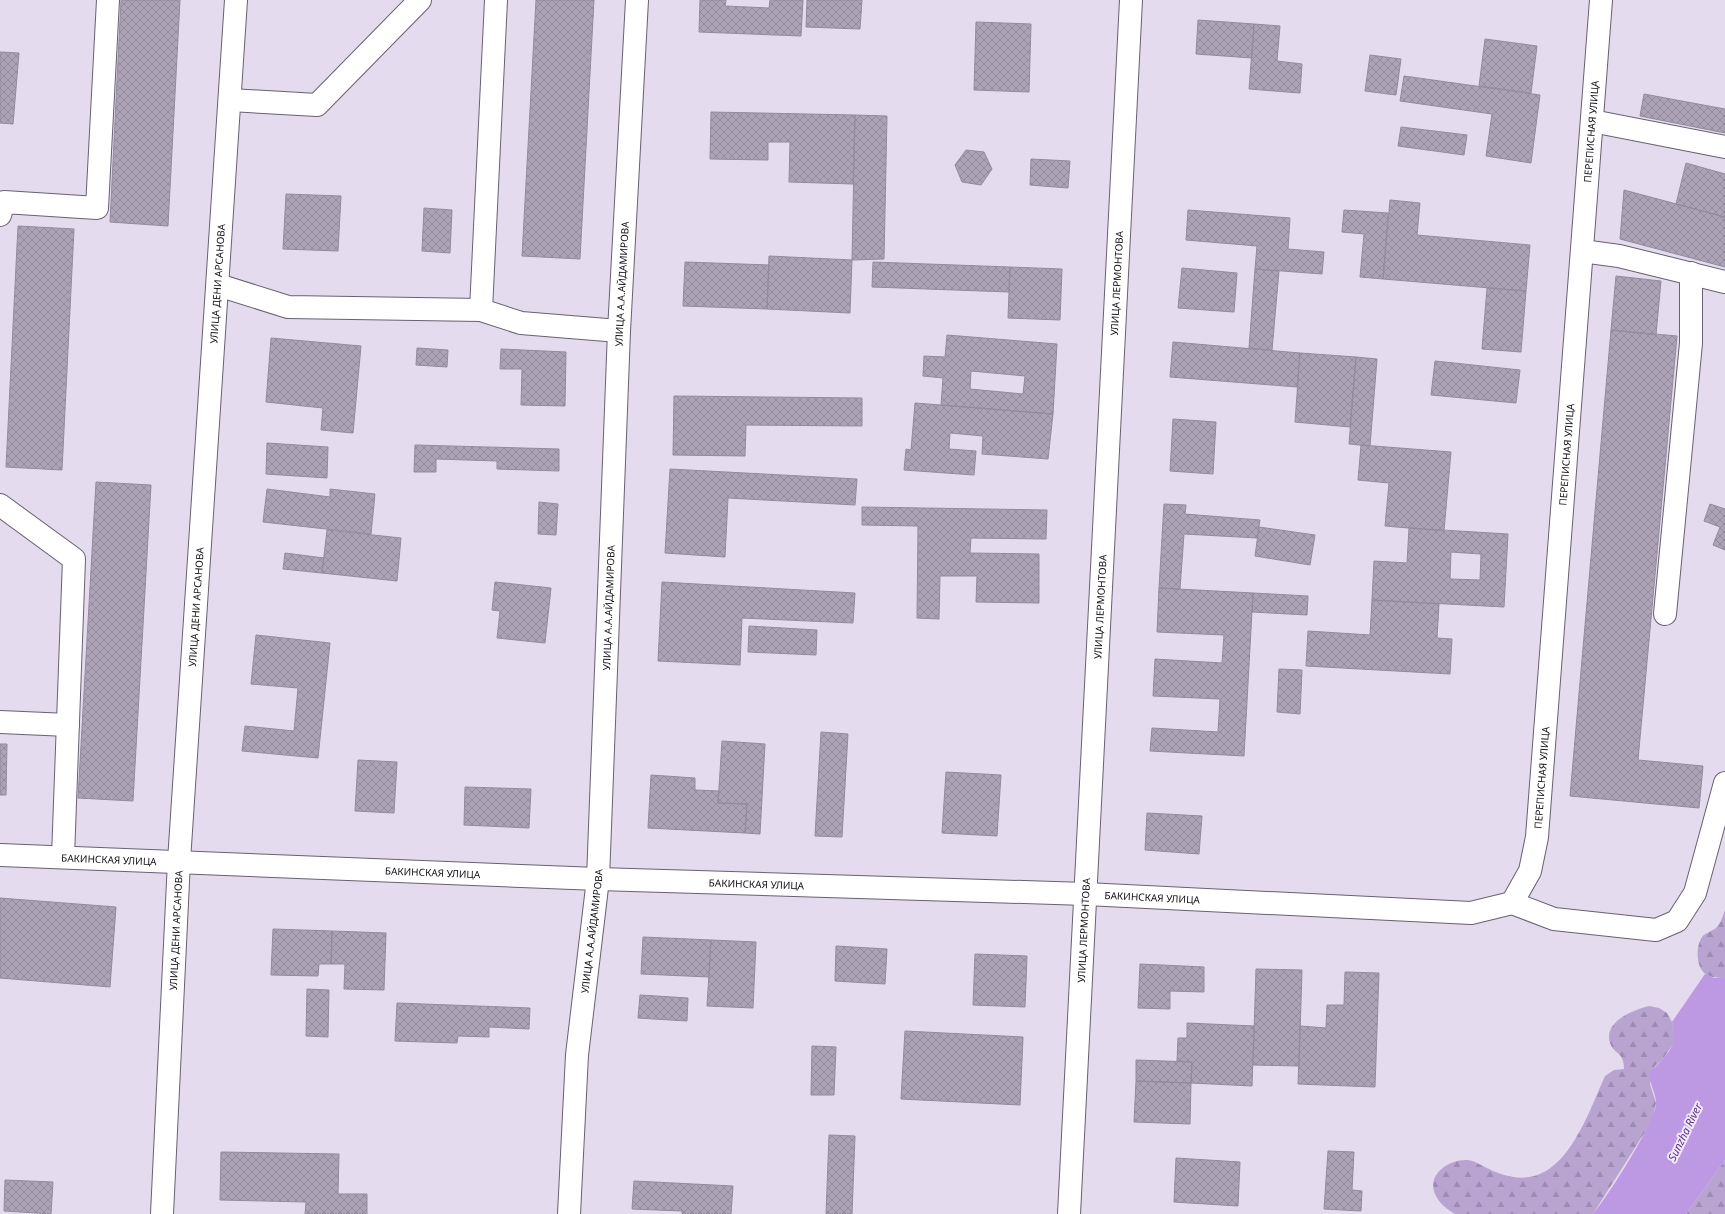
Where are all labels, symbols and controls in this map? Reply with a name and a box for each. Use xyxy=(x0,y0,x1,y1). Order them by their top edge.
street label: ПЕРЕПИСНАЯ УЛИЦА xyxy=(1580,79,1602,183)
street label: УЛИЦА А.А.АЙДАМИРОВА xyxy=(611,220,632,347)
street label: УЛИЦА ДЕНИ АРСАНОВА xyxy=(206,223,228,344)
street label: УЛИЦА ЛЕРМОНТОВА xyxy=(1107,230,1126,336)
street label: ПЕРЕПИСНАЯ УЛИЦА xyxy=(1555,402,1577,506)
street label: УЛИЦА А.А.АЙДАМИРОВА xyxy=(599,544,618,670)
street label: УЛИЦА ДЕНИ АРСАНОВА xyxy=(185,546,207,667)
street label: УЛИЦА ЛЕРМОНТОВА xyxy=(1090,553,1110,660)
street label: ПЕРЕПИСНАЯ УЛИЦА xyxy=(1531,725,1552,829)
street label: БАКИНСКАЯ УЛИЦА xyxy=(61,850,157,868)
street label: БАКИНСКАЯ УЛИЦА xyxy=(385,863,481,881)
street label: УЛИЦА А.А.АЙДАМИРОВА xyxy=(577,868,605,994)
street label: УЛИЦА ДЕНИ АРСАНОВА xyxy=(166,870,186,991)
street label: БАКИНСКАЯ УЛИЦА xyxy=(709,875,805,892)
street label: УЛИЦА ЛЕРМОНТОВА xyxy=(1074,877,1093,983)
street label: БАКИНСКАЯ УЛИЦА xyxy=(1104,888,1201,907)
water label: Sunzha River xyxy=(1664,1100,1705,1163)

